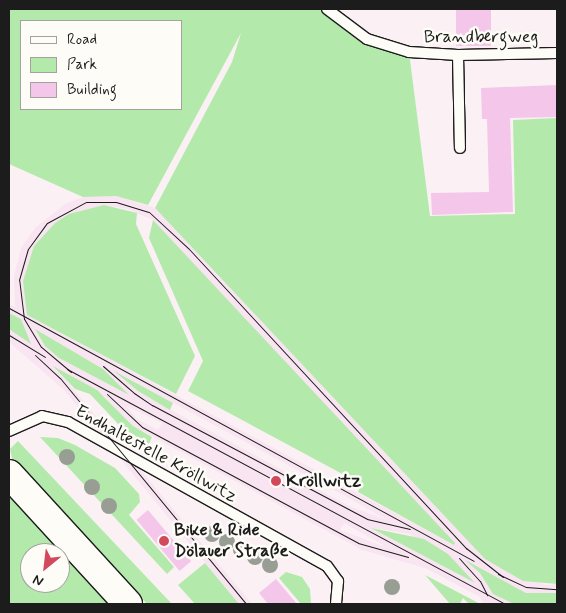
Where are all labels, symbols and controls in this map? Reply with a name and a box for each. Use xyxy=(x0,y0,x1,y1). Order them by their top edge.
legend xyxy=(20,20,182,110)
street label: Brandbergweg xyxy=(424,26,538,48)
text: Road xyxy=(67,30,97,50)
text: Park xyxy=(67,55,97,75)
text: Building xyxy=(67,80,117,100)
street label: Endhaltestelle Kröllwitz xyxy=(70,400,242,508)
place label: Kröllwitz xyxy=(286,470,361,492)
marker: Kröllwitz xyxy=(270,475,282,487)
place label: Bike & Ride Dölauer Straße xyxy=(174,520,288,562)
marker: Bike & Ride Dölauer Straße xyxy=(158,535,170,547)
north arrow xyxy=(20,543,70,593)
text: N xyxy=(30,570,47,590)

